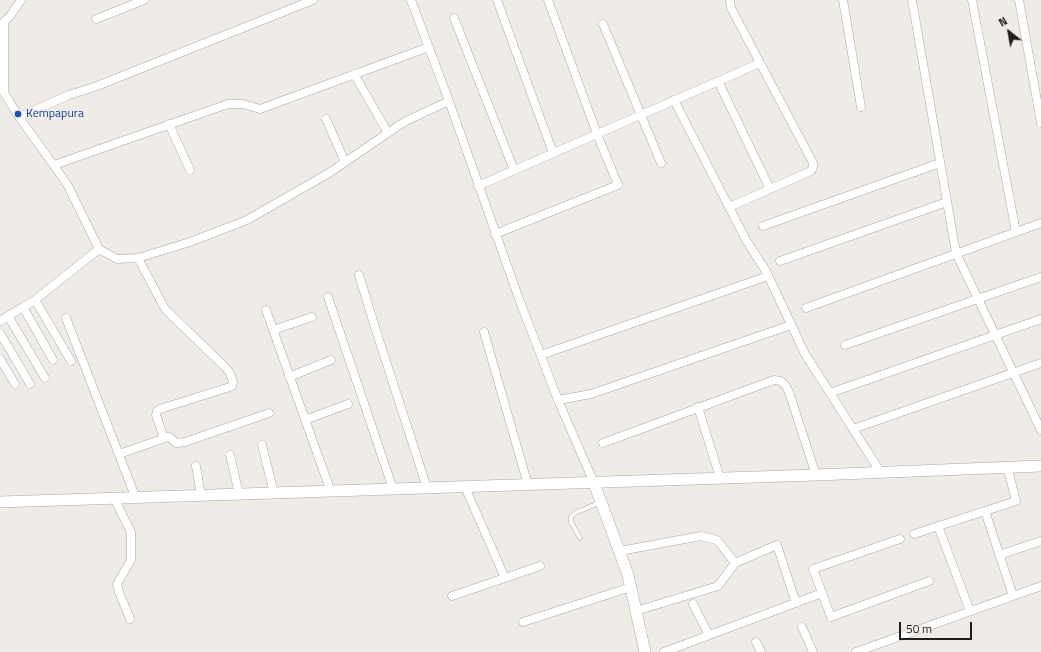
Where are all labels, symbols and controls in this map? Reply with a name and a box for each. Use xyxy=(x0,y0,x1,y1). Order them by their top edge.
north arrow xyxy=(989,12,1029,52)
text: N xyxy=(995,13,1010,31)
place label: Kempapura xyxy=(26,107,84,121)
marker: Kempapura xyxy=(13,109,23,119)
scale bar xyxy=(901,614,974,640)
text: 50 m xyxy=(906,619,932,638)

